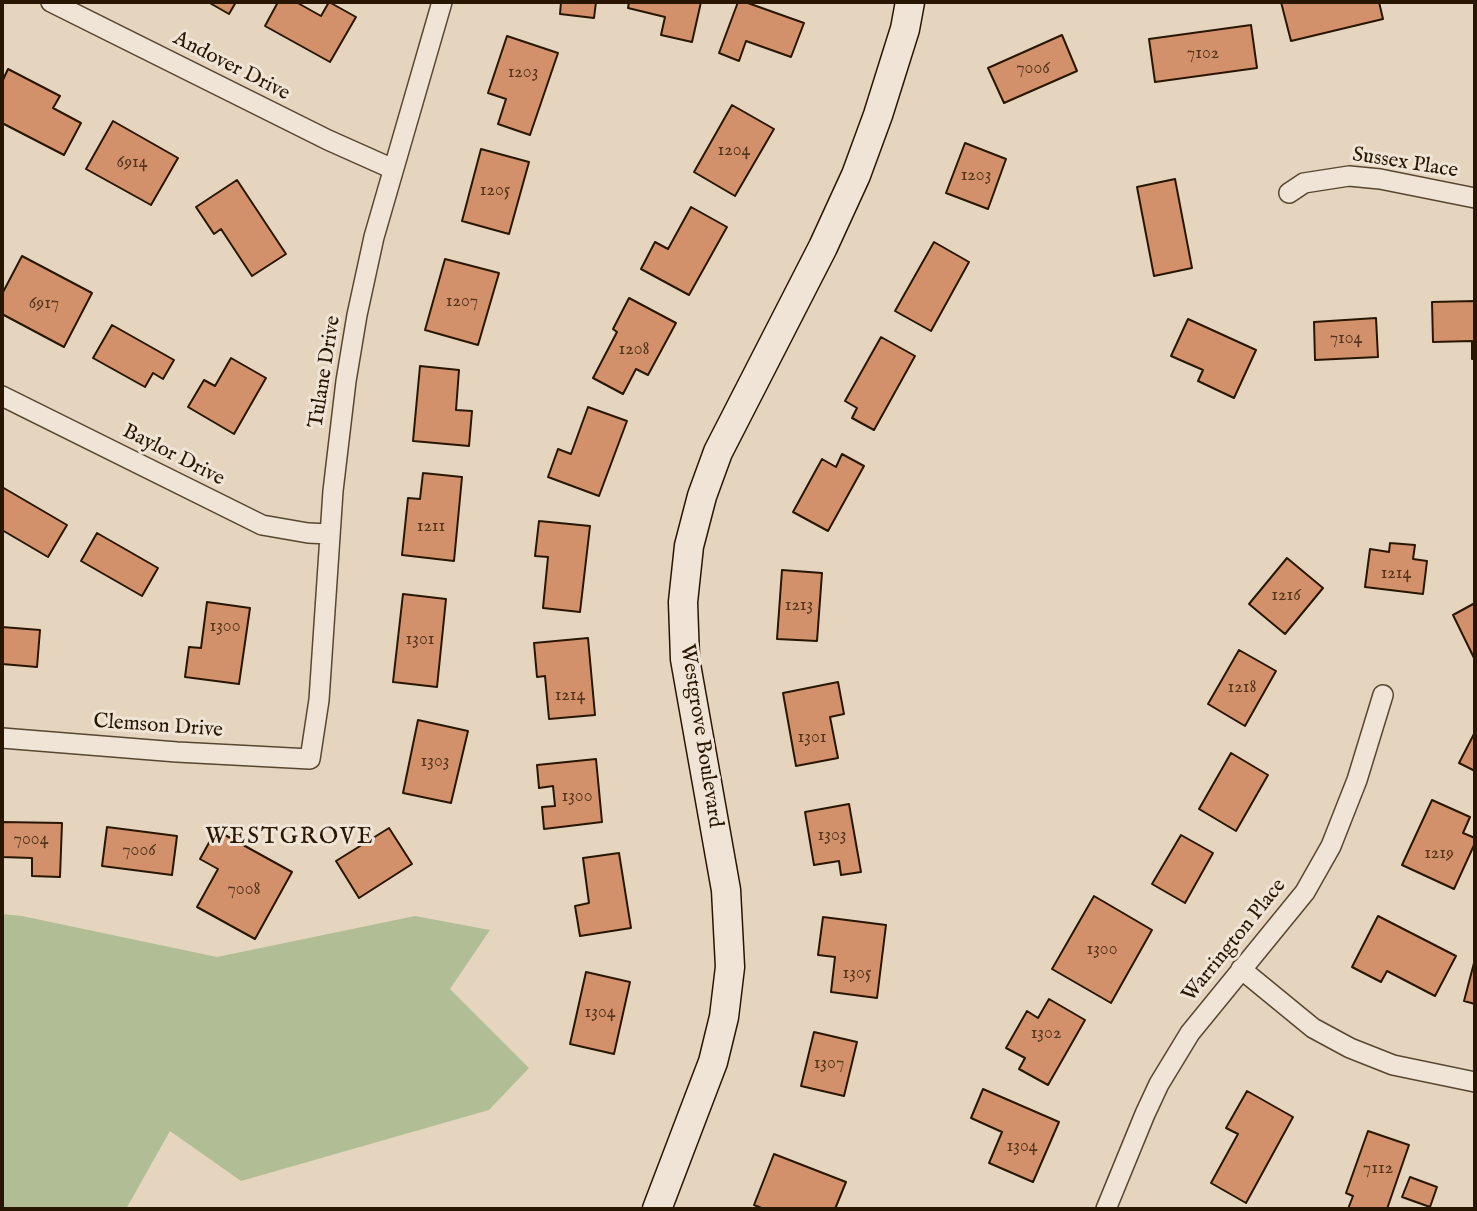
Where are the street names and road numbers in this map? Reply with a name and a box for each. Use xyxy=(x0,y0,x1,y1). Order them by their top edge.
street label: Andover Drive xyxy=(168,27,294,107)
street label: Sussex Place xyxy=(1350,143,1460,185)
street label: Tulane Drive xyxy=(305,314,347,430)
street label: Baylor Drive xyxy=(118,420,228,492)
street label: Westgrove Boulevard xyxy=(673,642,727,830)
street label: Clemson Drive xyxy=(92,710,224,744)
street label: Warrington Place xyxy=(1178,874,1292,1008)

